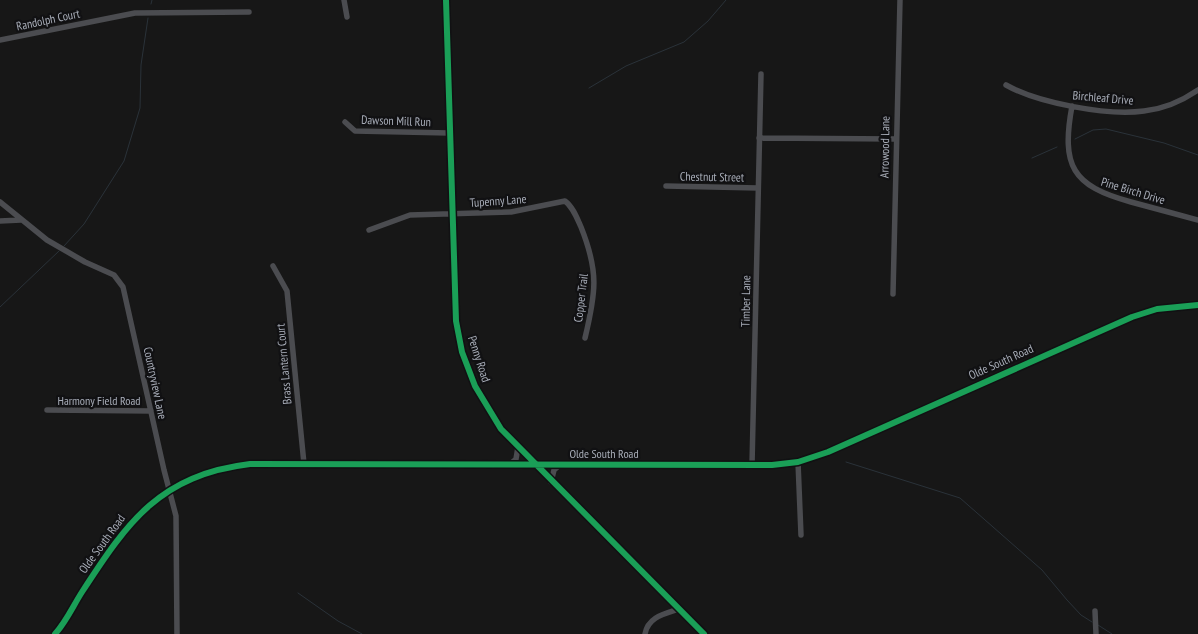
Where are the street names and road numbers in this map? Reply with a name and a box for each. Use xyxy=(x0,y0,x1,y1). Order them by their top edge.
street label: Randolph Court xyxy=(15,5,82,34)
street label: Birchleaf Drive xyxy=(1072,87,1134,108)
street label: Dawson Mill Run xyxy=(361,112,431,129)
street label: Arrowood Lane xyxy=(876,116,893,178)
street label: Chestnut Street xyxy=(680,168,745,185)
street label: Pine Birch Drive xyxy=(1099,174,1167,207)
street label: Tupenny Lane xyxy=(469,191,527,210)
street label: Copper Trail xyxy=(570,272,591,323)
street label: Timber Lane xyxy=(738,275,753,327)
street label: Brass Lantern Court xyxy=(272,322,295,405)
street label: Penny Road xyxy=(465,334,494,384)
street label: Olde South Road xyxy=(966,341,1035,382)
street label: Countryview Lane xyxy=(141,345,170,420)
street label: Harmony Field Road xyxy=(57,393,141,408)
street label: Olde South Road xyxy=(569,446,639,461)
street label: Olde South Road xyxy=(75,511,128,576)

